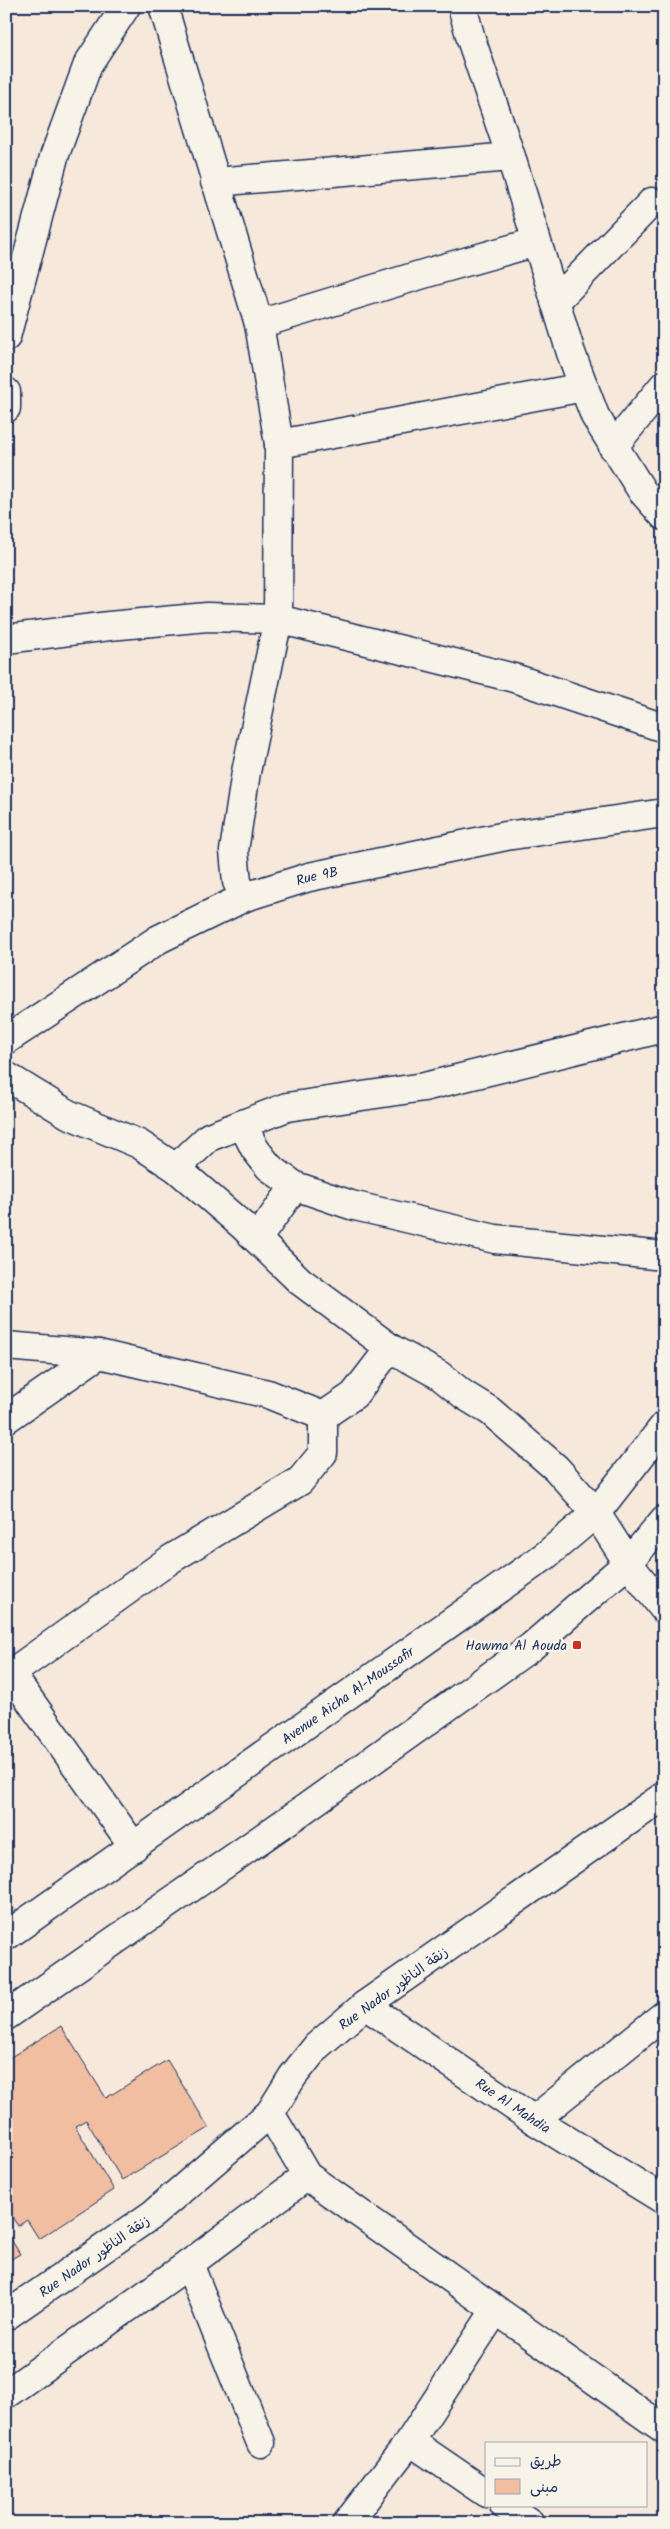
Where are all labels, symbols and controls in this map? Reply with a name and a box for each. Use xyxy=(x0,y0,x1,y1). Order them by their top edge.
street label: Rue 9B xyxy=(293,861,340,892)
place label: Hawma Al Aouda xyxy=(466,1635,567,1657)
marker: Hawma Al Aouda xyxy=(571,1639,583,1651)
street label: Avenue Aicha Al-Moussafir xyxy=(277,1641,420,1750)
street label: Rue Nador زنقة الناظور xyxy=(334,1941,453,2036)
street label: Rue Al Mahdia xyxy=(470,2073,554,2140)
street label: Rue Nador زنقة الناظور xyxy=(35,2210,155,2303)
legend xyxy=(485,2442,648,2506)
text: طريق xyxy=(530,2450,562,2474)
text: مبنى xyxy=(530,2476,558,2500)

